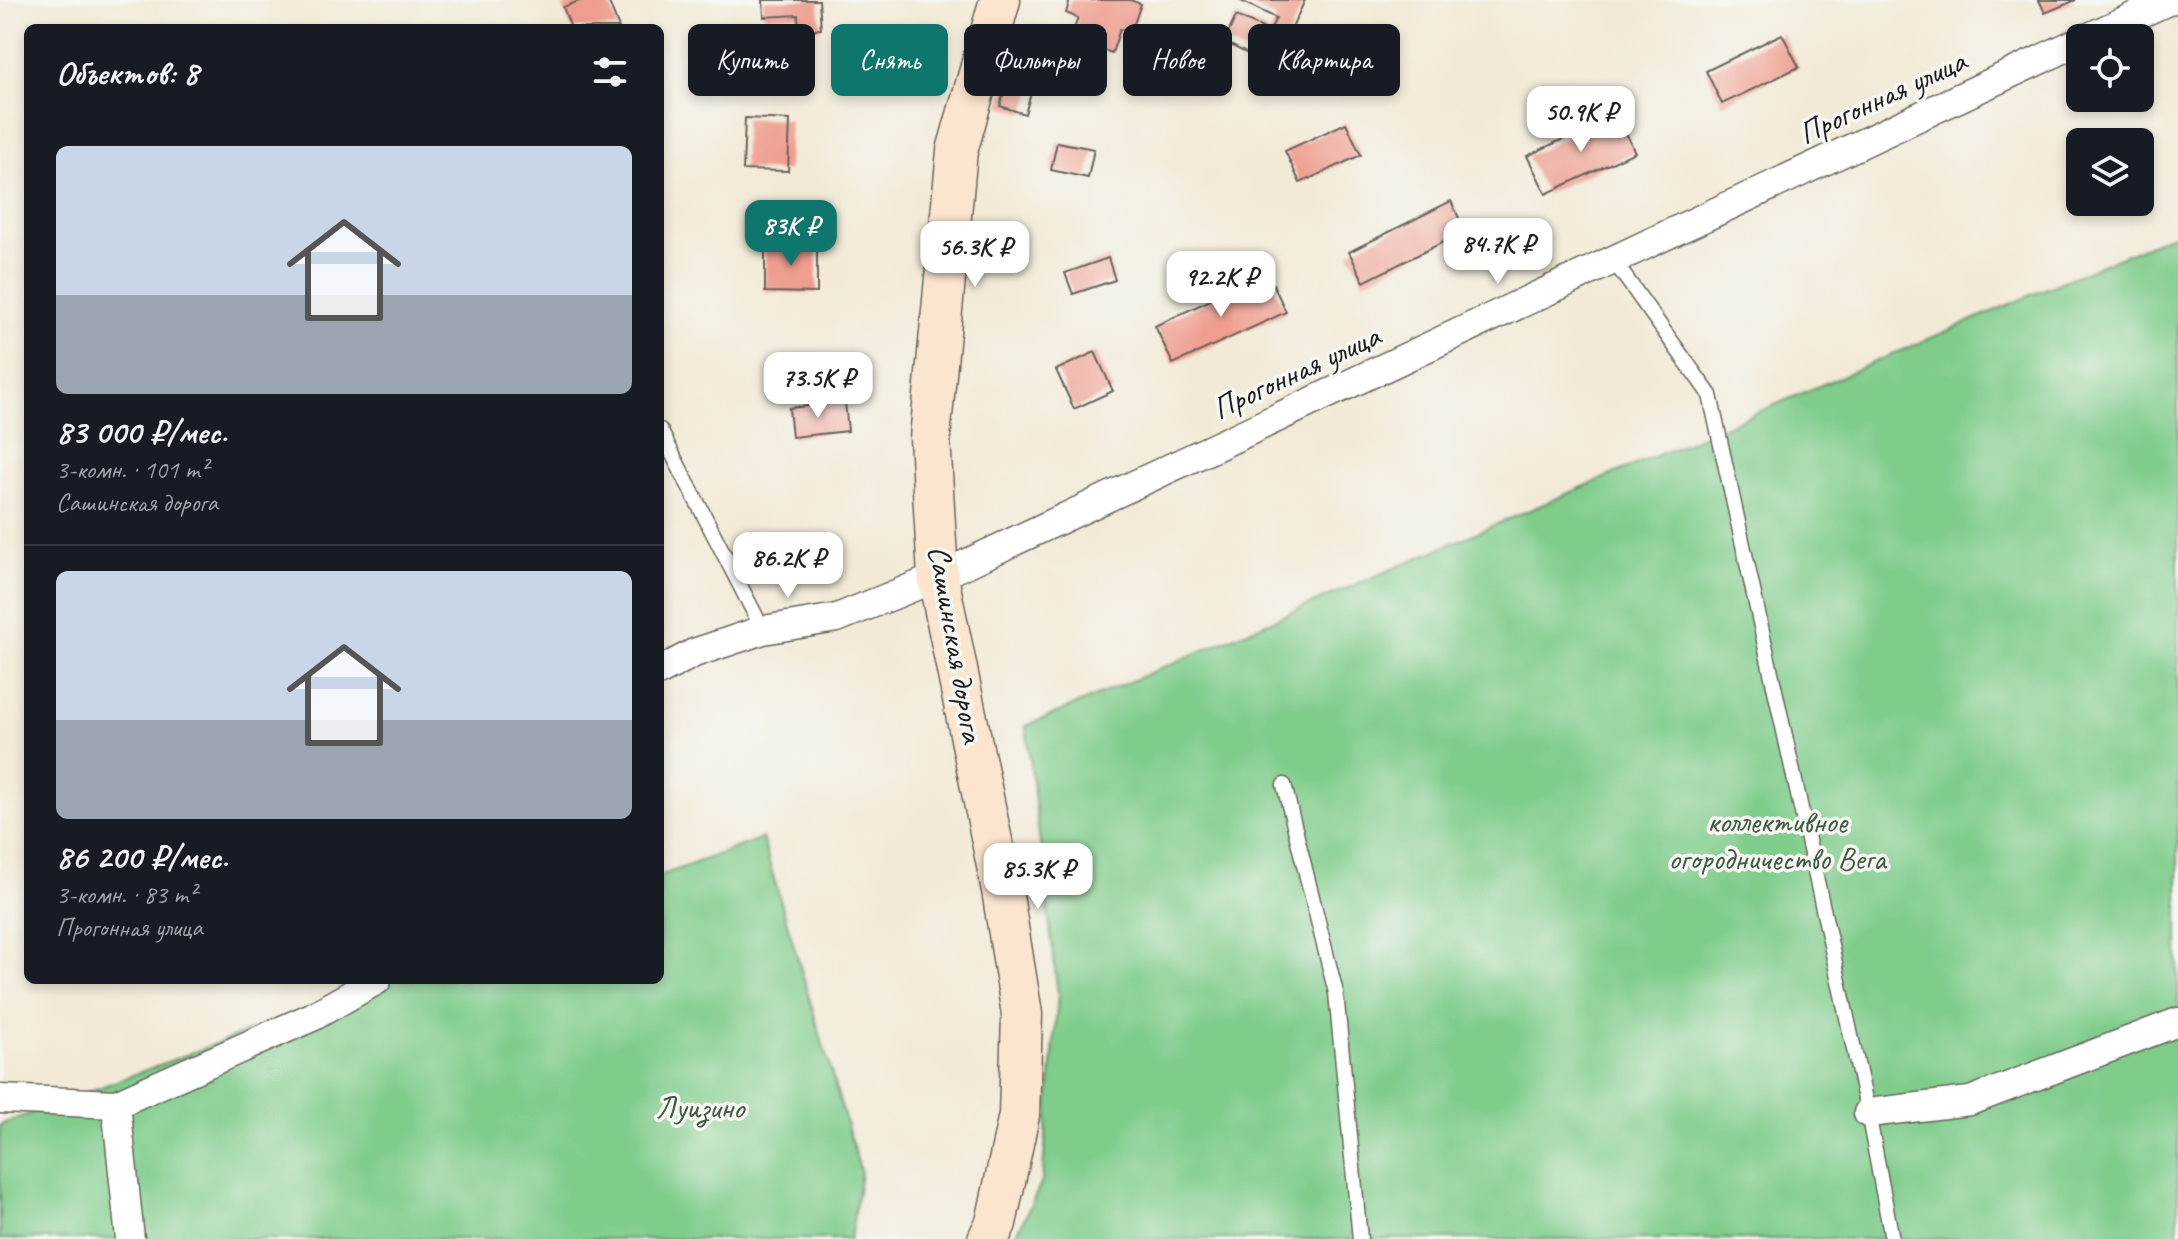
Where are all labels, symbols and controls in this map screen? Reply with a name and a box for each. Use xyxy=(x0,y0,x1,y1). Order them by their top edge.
chip: Купить xyxy=(688,24,815,96)
chip: Снять xyxy=(831,24,948,96)
chip: Фильтры xyxy=(964,24,1107,96)
chip: Новое xyxy=(1123,24,1232,96)
chip: Квартира xyxy=(1248,24,1400,96)
map controls xyxy=(2066,24,2154,216)
button: locate xyxy=(2066,24,2154,112)
street label: Прогонная улица xyxy=(1792,39,1974,154)
icon: filters xyxy=(588,50,632,94)
text: Объектов: 8 xyxy=(56,51,198,94)
pin: 50.9K ₽ xyxy=(1507,86,1655,154)
text: 50.9K ₽ xyxy=(1545,95,1617,128)
button: layers xyxy=(2066,128,2154,216)
icon: home xyxy=(272,198,416,342)
pin: 83K ₽ xyxy=(735,200,847,268)
text: 83K ₽ xyxy=(763,209,819,242)
pin: 84.7K ₽ xyxy=(1424,218,1572,286)
pin: 56.3K ₽ xyxy=(901,221,1049,289)
text: 84.7K ₽ xyxy=(1461,227,1535,260)
text: 56.3K ₽ xyxy=(938,230,1012,263)
pin: 92.2K ₽ xyxy=(1147,251,1295,319)
text: 92.2K ₽ xyxy=(1185,260,1257,293)
street label: Прогонная улица xyxy=(1206,314,1388,429)
pin: 73.5K ₽ xyxy=(744,352,892,420)
text: 73.5K ₽ xyxy=(782,361,854,394)
text: 83 000 ₽/мес. xyxy=(56,410,227,453)
text: 3-комн. · 101 m² xyxy=(56,453,208,486)
text: Сашинская дорога xyxy=(56,486,218,519)
pin: 86.2K ₽ xyxy=(714,532,862,600)
text: 86.2K ₽ xyxy=(751,541,825,574)
street label: Сашинская дорога xyxy=(919,542,994,748)
icon: home xyxy=(272,623,416,767)
park label: коллективное огородничество Вега xyxy=(1668,801,1888,879)
text: 86 200 ₽/мес. xyxy=(56,835,228,878)
pin: 85.3K ₽ xyxy=(964,843,1112,911)
text: 85.3K ₽ xyxy=(1002,852,1074,885)
text: 3-комн. · 83 m² xyxy=(56,878,196,911)
text: Прогонная улица xyxy=(56,911,203,944)
park label: Луизино xyxy=(656,1087,746,1128)

